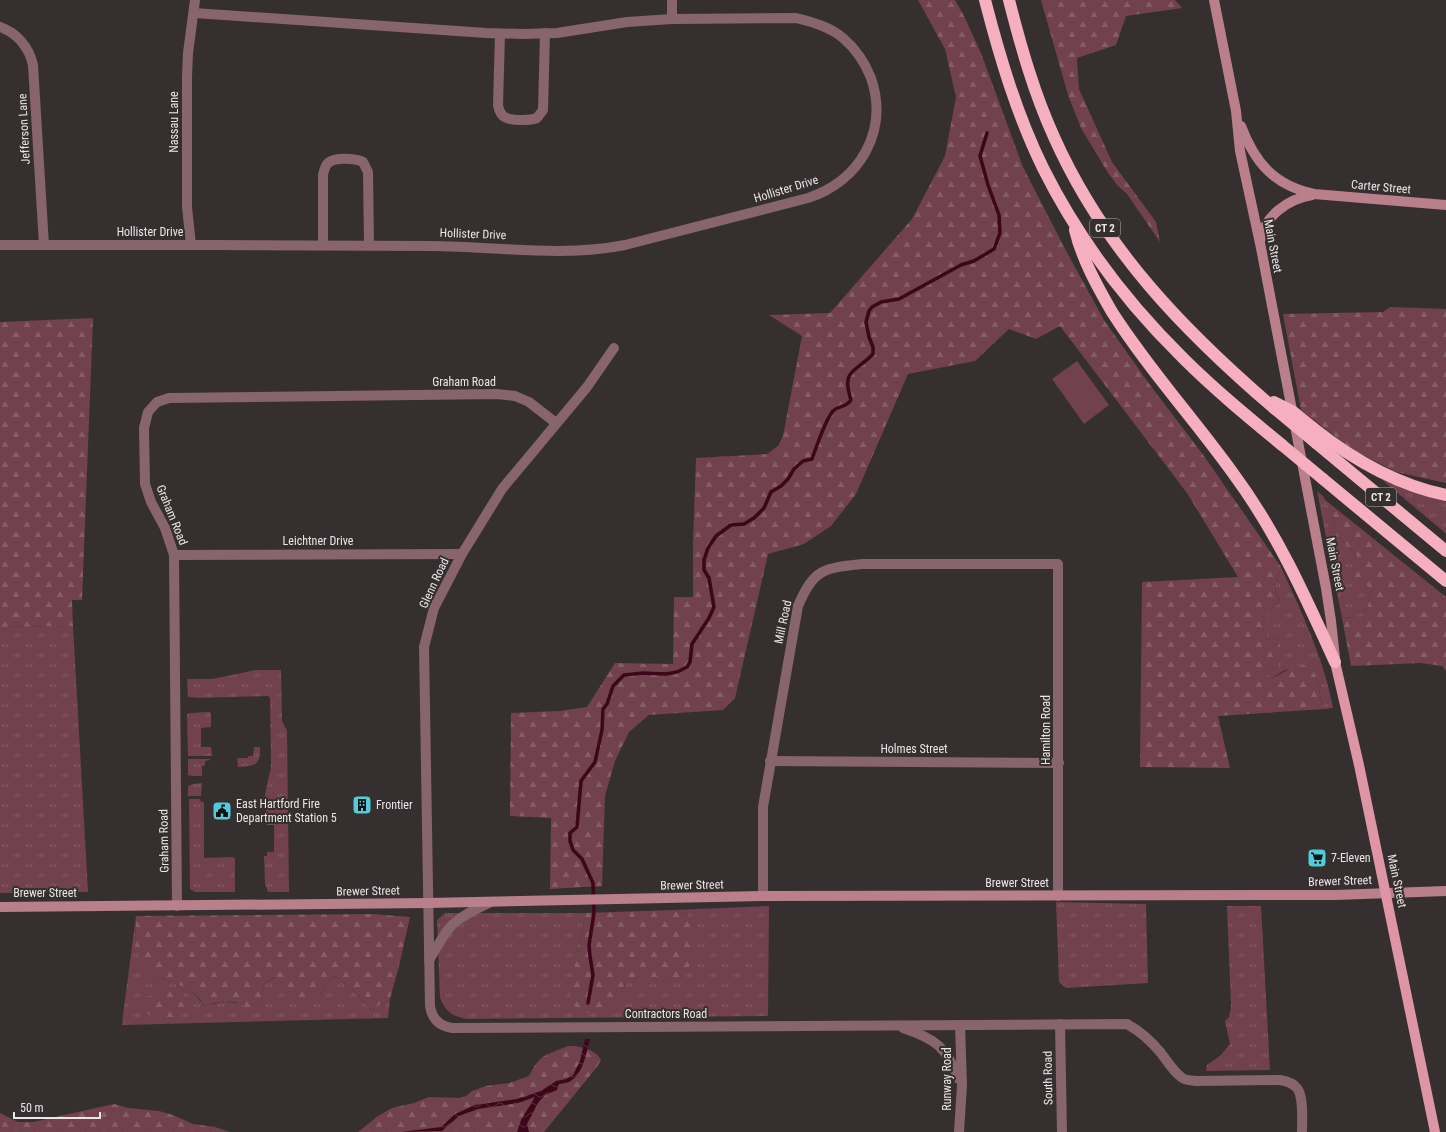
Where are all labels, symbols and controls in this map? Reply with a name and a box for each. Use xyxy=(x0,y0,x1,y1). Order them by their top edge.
street label: Nassau Lane xyxy=(167,91,181,153)
street label: Jefferson Lane xyxy=(15,93,33,165)
street label: Hollister Drive xyxy=(752,172,820,205)
street label: Carter Street xyxy=(1350,177,1412,197)
street label: Main Street xyxy=(1261,218,1285,274)
road number: CT 2 xyxy=(1090,219,1120,237)
street label: Hollister Drive xyxy=(117,225,184,239)
street label: Hollister Drive xyxy=(439,226,507,242)
street label: Graham Road xyxy=(432,375,496,389)
street label: Graham Road xyxy=(154,483,190,547)
road number: CT 2 xyxy=(1366,488,1396,506)
street label: Leichtner Drive xyxy=(283,534,354,548)
street label: Main Street xyxy=(1323,536,1347,592)
street label: Glenn Road xyxy=(416,556,452,610)
street label: Mill Road xyxy=(772,599,794,645)
street label: Hamilton Road xyxy=(1039,695,1053,765)
street label: Holmes Street xyxy=(880,742,948,756)
building icon: Frontier xyxy=(351,794,373,816)
place label: East Hartford Fire Department Station 5 xyxy=(236,797,337,825)
place label: Frontier xyxy=(376,798,413,812)
public building icon: East Hartford Fire Department Station 5 xyxy=(211,800,233,822)
street label: Graham Road xyxy=(156,809,172,873)
supermarket icon: 7-Eleven xyxy=(1306,847,1328,869)
place label: 7-Eleven xyxy=(1331,851,1371,865)
street label: Main Street xyxy=(1385,853,1410,909)
street label: Brewer Street xyxy=(1308,873,1373,889)
street label: Brewer Street xyxy=(985,876,1049,890)
street label: Brewer Street xyxy=(660,877,724,893)
street label: Brewer Street xyxy=(336,883,400,899)
street label: Brewer Street xyxy=(13,886,77,900)
street label: Contractors Road xyxy=(625,1007,707,1021)
street label: Runway Road xyxy=(940,1047,954,1111)
street label: South Road xyxy=(1041,1051,1055,1105)
scale bar xyxy=(14,1094,100,1120)
text: 50 m xyxy=(20,1101,44,1115)

